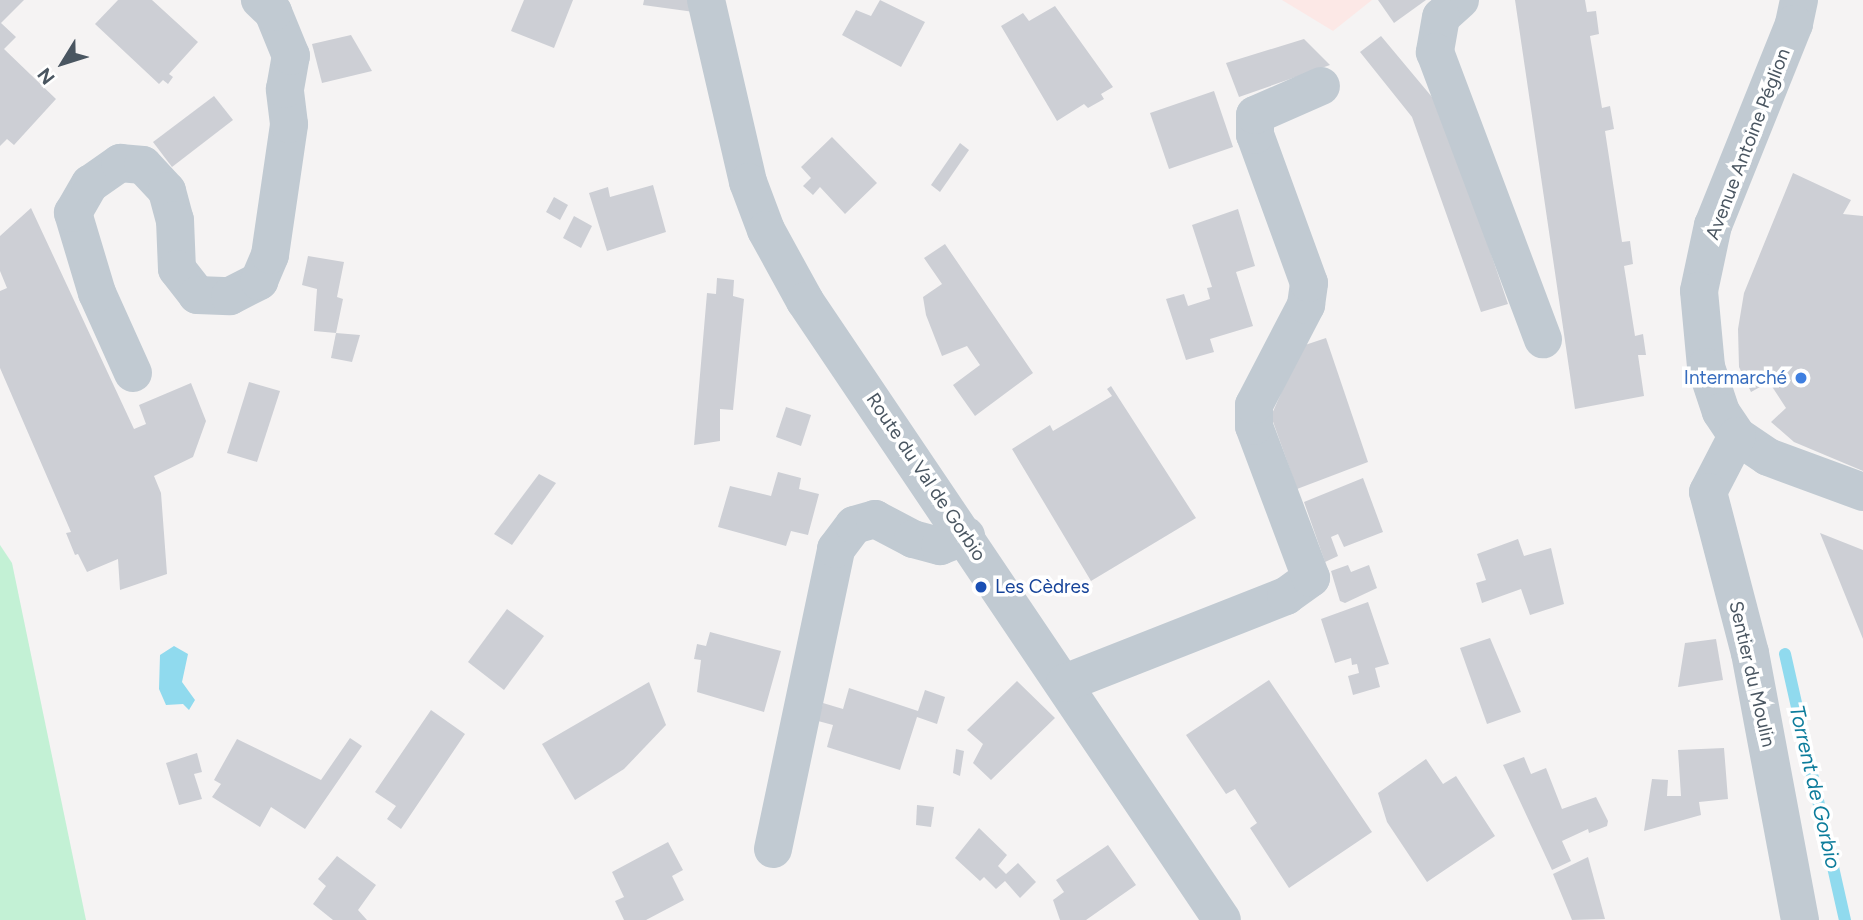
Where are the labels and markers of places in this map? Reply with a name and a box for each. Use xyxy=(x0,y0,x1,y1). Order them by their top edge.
place label: Intermarché xyxy=(1684,367,1787,389)
marker: Intermarché xyxy=(1793,370,1809,386)
place label: Les Cèdres xyxy=(995,576,1090,598)
marker: Les Cèdres xyxy=(973,579,989,595)

